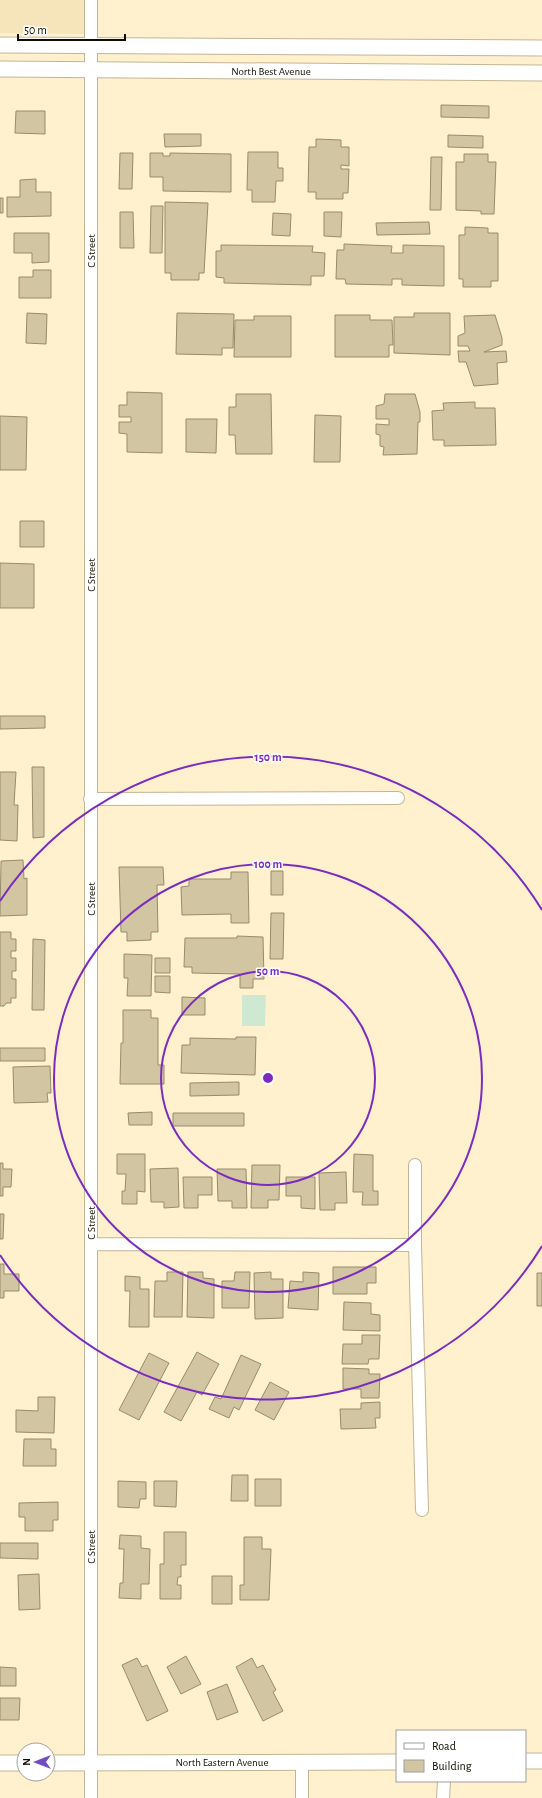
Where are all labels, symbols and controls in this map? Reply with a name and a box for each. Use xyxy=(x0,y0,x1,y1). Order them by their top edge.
scale bar xyxy=(18,16,125,42)
text: 50 m xyxy=(24,24,47,36)
street label: North Best Avenue xyxy=(231,66,311,77)
street label: C Street xyxy=(86,234,97,268)
street label: C Street xyxy=(86,558,97,592)
text: 150 m xyxy=(254,751,282,763)
text: 100 m xyxy=(254,858,282,870)
street label: C Street xyxy=(86,882,97,916)
text: 50 m xyxy=(257,965,280,977)
centre of rings xyxy=(261,1071,275,1085)
street label: C Street xyxy=(86,1206,97,1240)
street label: C Street xyxy=(86,1530,97,1564)
legend xyxy=(396,1730,526,1782)
text: Road xyxy=(432,1740,456,1752)
north arrow xyxy=(16,1742,56,1782)
street label: North Eastern Avenue xyxy=(176,1757,268,1768)
text: N xyxy=(21,1758,32,1766)
text: Building xyxy=(432,1760,472,1772)

